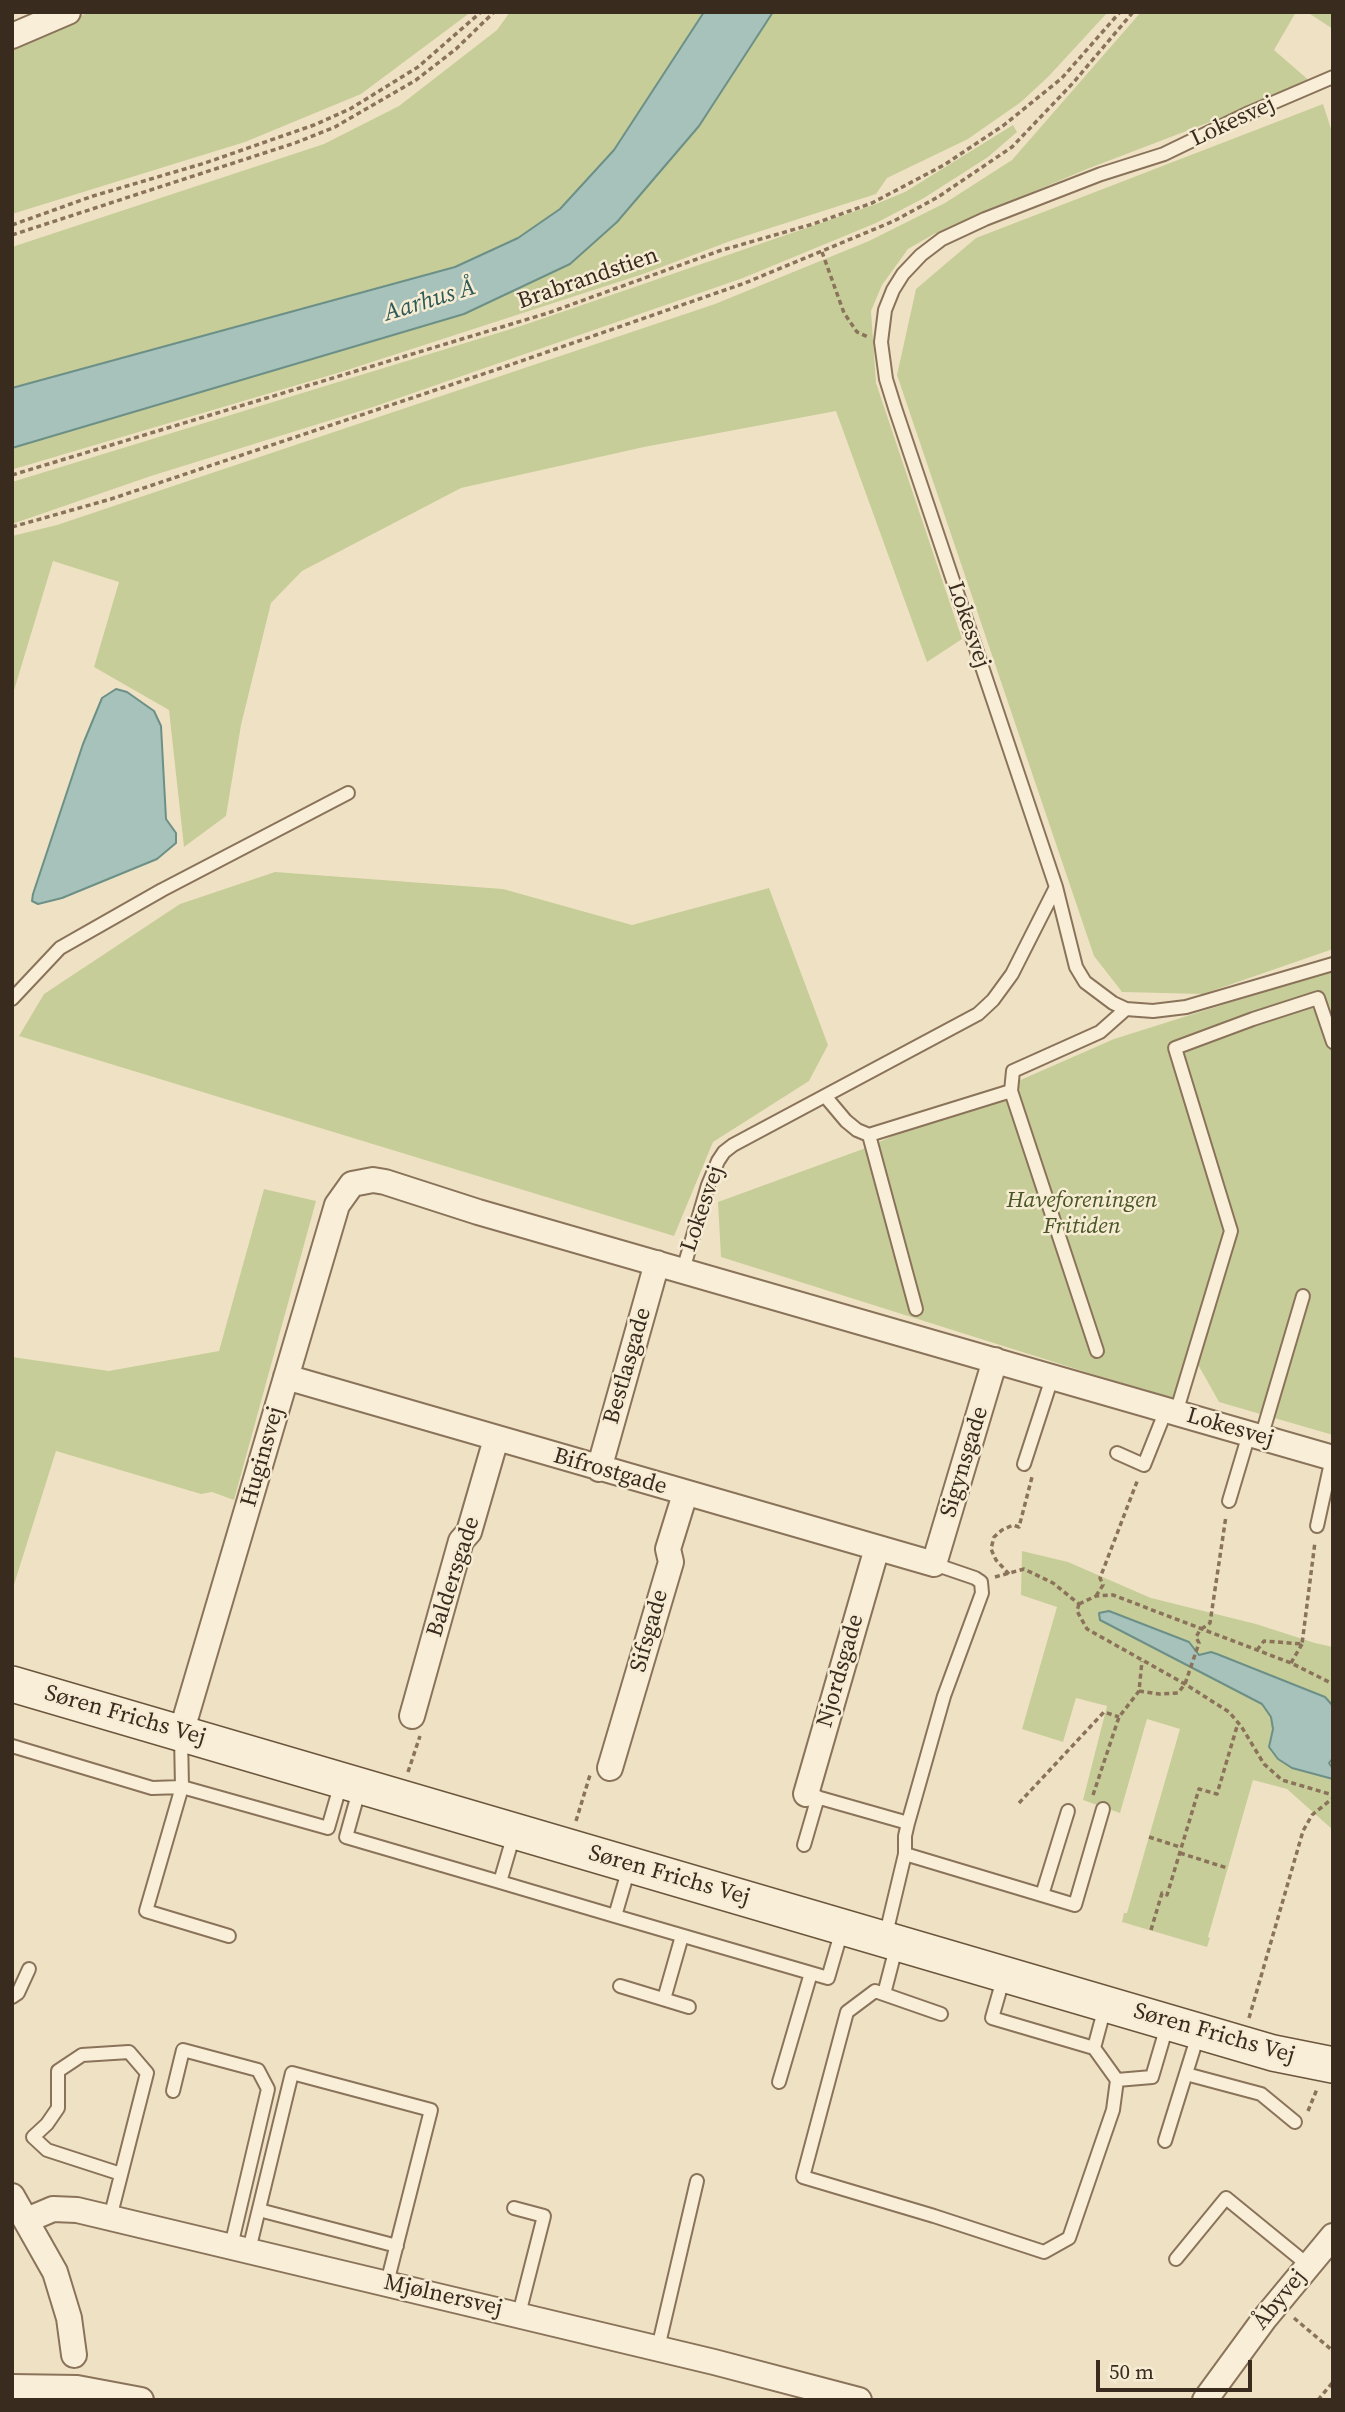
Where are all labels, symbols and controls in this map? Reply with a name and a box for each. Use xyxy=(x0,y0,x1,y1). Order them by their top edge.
street label: Lokesvej xyxy=(1187,91,1279,153)
street label: Brabrandstien xyxy=(514,242,662,316)
water label: Aarhus Å xyxy=(380,273,480,329)
street label: Lokesvej xyxy=(940,578,996,672)
street label: Lokesvej xyxy=(675,1162,731,1256)
park label: Haveforeningen Fritiden xyxy=(1006,1187,1158,1241)
street label: Bestlasgade xyxy=(598,1305,658,1427)
street label: Lokesvej xyxy=(1183,1402,1277,1454)
street label: Sigynsgade xyxy=(935,1403,995,1521)
street label: Huginsvej xyxy=(236,1404,290,1510)
street label: Bifrostgade xyxy=(550,1443,670,1501)
street label: Baldersgade xyxy=(422,1513,486,1641)
street label: Sifsgade xyxy=(625,1586,675,1676)
street label: Njordsgade xyxy=(812,1611,870,1731)
street label: Søren Frichs Vej xyxy=(41,1680,209,1752)
street label: Søren Frichs Vej xyxy=(585,1840,753,1912)
street label: Søren Frichs Vej xyxy=(1130,1998,1298,2070)
street label: Åbyvej xyxy=(1247,2264,1313,2336)
street label: Mjølnersvej xyxy=(381,2269,505,2323)
scale bar xyxy=(1100,2346,1256,2390)
text: 50 m xyxy=(1109,2357,1154,2386)

